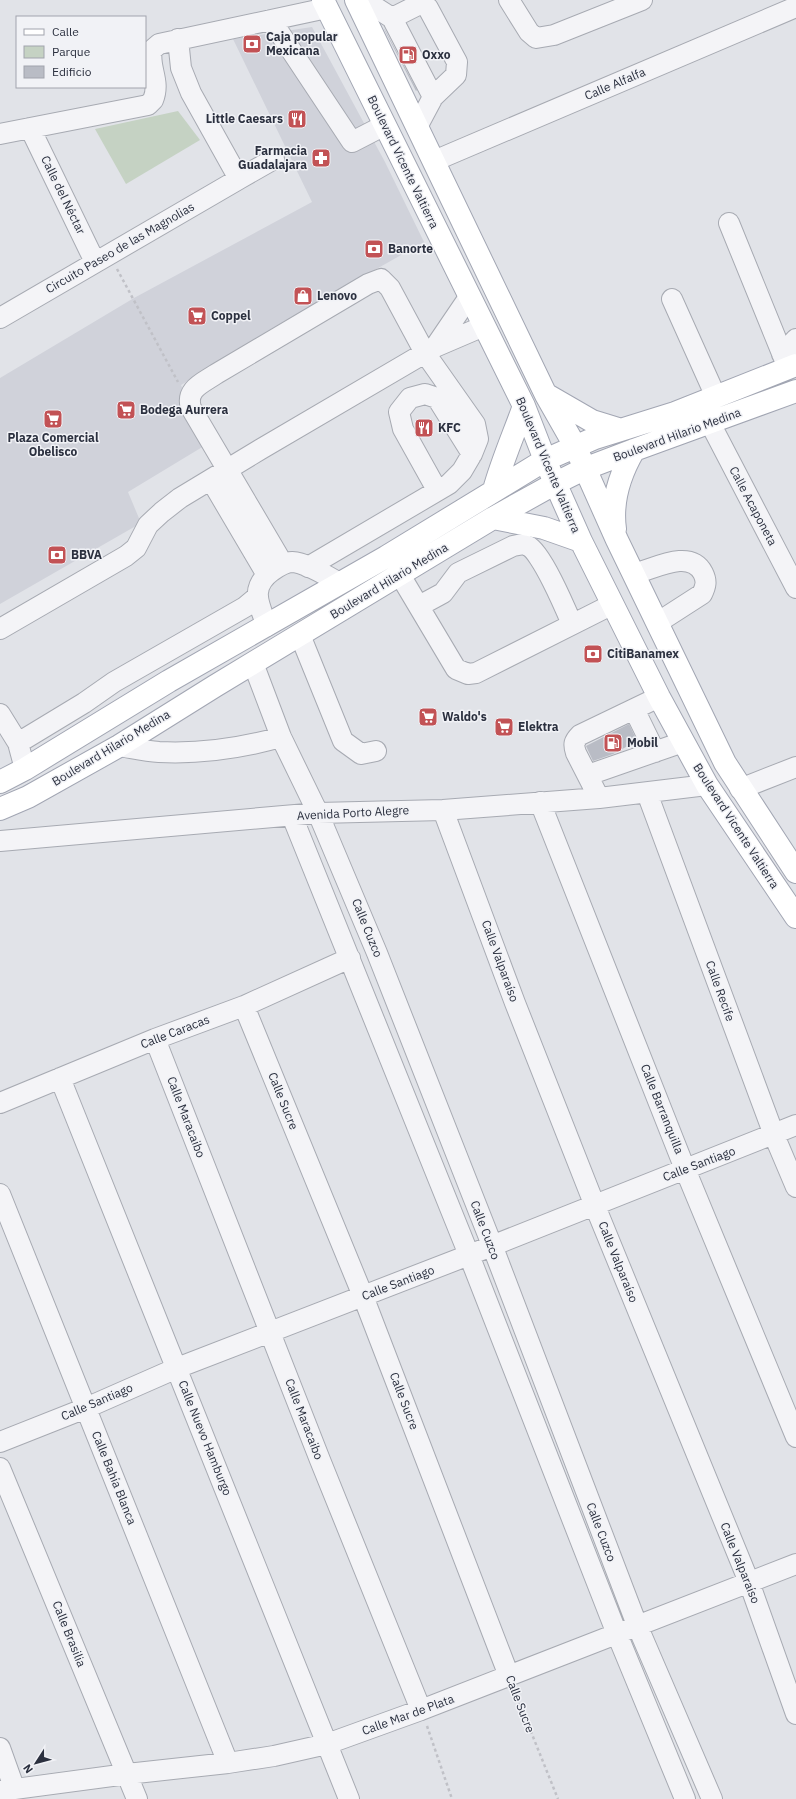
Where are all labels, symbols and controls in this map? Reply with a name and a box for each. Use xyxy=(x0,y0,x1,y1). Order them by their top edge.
legend xyxy=(16,16,146,88)
text: Calle xyxy=(52,24,79,39)
place label: Caja popular Mexicana xyxy=(266,29,338,58)
bank icon: Caja popular Mexicana xyxy=(241,33,263,55)
text: Parque xyxy=(52,44,91,59)
fuel station icon: Oxxo xyxy=(397,44,419,66)
place label: Oxxo xyxy=(422,47,451,62)
text: Edificio xyxy=(52,64,92,79)
street label: Calle Alfalfa xyxy=(582,64,648,103)
street label: Boulevard Vicente Valtierra xyxy=(365,93,443,231)
restaurant icon: Little Caesars xyxy=(286,108,308,130)
place label: Little Caesars xyxy=(206,111,283,126)
place label: Farmacia Guadalajara xyxy=(238,143,307,172)
pharmacy icon: Farmacia Guadalajara xyxy=(310,147,332,169)
street label: Calle del Néctar xyxy=(38,153,89,237)
street label: Circuito Paseo de las Magnolias xyxy=(43,199,197,296)
bank icon: Banorte xyxy=(363,238,385,260)
place label: Banorte xyxy=(388,241,433,256)
shop icon: Lenovo xyxy=(292,285,314,307)
place label: Lenovo xyxy=(317,288,357,303)
supermarket icon: Coppel xyxy=(186,305,208,327)
place label: Coppel xyxy=(211,308,251,323)
street label: Boulevard Vicente Valtierra xyxy=(513,395,584,536)
supermarket icon: Bodega Aurrera xyxy=(115,399,137,421)
place label: Bodega Aurrera xyxy=(140,402,229,417)
street label: Boulevard Hilario Medina xyxy=(611,404,743,465)
supermarket icon: Plaza Comercial Obelisco xyxy=(42,408,64,430)
restaurant icon: KFC xyxy=(413,417,435,439)
place label: KFC xyxy=(438,420,461,435)
place label: Plaza Comercial Obelisco xyxy=(7,430,99,459)
street label: Calle Acaponeta xyxy=(726,464,781,548)
street label: Boulevard Hilario Medina xyxy=(327,539,451,622)
bank icon: BBVA xyxy=(46,544,68,566)
place label: BBVA xyxy=(71,547,102,562)
bank icon: CitiBanamex xyxy=(582,643,604,665)
place label: CitiBanamex xyxy=(607,646,679,661)
street label: Boulevard Hilario Medina xyxy=(49,706,173,789)
supermarket icon: Waldo's xyxy=(417,706,439,728)
place label: Waldo's xyxy=(442,709,487,724)
supermarket icon: Elektra xyxy=(493,716,515,738)
place label: Elektra xyxy=(518,719,559,734)
fuel station icon: Mobil xyxy=(602,732,624,754)
place label: Mobil xyxy=(627,735,658,750)
street label: Boulevard Vicente Valtierra xyxy=(690,760,783,892)
street label: Avenida Porto Alegre xyxy=(296,802,410,823)
street label: Calle Cuzco xyxy=(349,896,386,960)
street label: Calle Valparaíso xyxy=(479,918,522,1004)
street label: Calle Recife xyxy=(703,959,738,1024)
street label: Calle Caracas xyxy=(138,1011,212,1052)
street label: Calle Barranquilla xyxy=(638,1062,688,1156)
street label: Calle Sucre xyxy=(265,1070,302,1132)
street label: Calle Maracaibo xyxy=(164,1074,209,1160)
street label: Calle Santiago xyxy=(660,1143,737,1184)
street label: Calle Cuzco xyxy=(467,1198,504,1262)
street label: Calle Valparaíso xyxy=(595,1219,642,1305)
street label: Calle Santiago xyxy=(359,1262,436,1303)
street label: Calle Sucre xyxy=(387,1370,422,1432)
street label: Calle Maracaibo xyxy=(282,1376,327,1462)
street label: Calle Nuevo Hamburgo xyxy=(175,1378,236,1498)
street label: Calle Santiago xyxy=(59,1380,135,1423)
street label: Calle Bahía Blanca xyxy=(89,1429,140,1527)
street label: Calle Cuzco xyxy=(583,1500,620,1564)
street label: Calle Valparaíso xyxy=(717,1520,764,1606)
street label: Calle Brasilia xyxy=(49,1599,90,1670)
street label: Calle Sucre xyxy=(503,1673,538,1735)
street label: Calle Mar de Plata xyxy=(360,1691,457,1738)
north arrow xyxy=(16,1743,56,1783)
text: N xyxy=(20,1762,36,1776)

